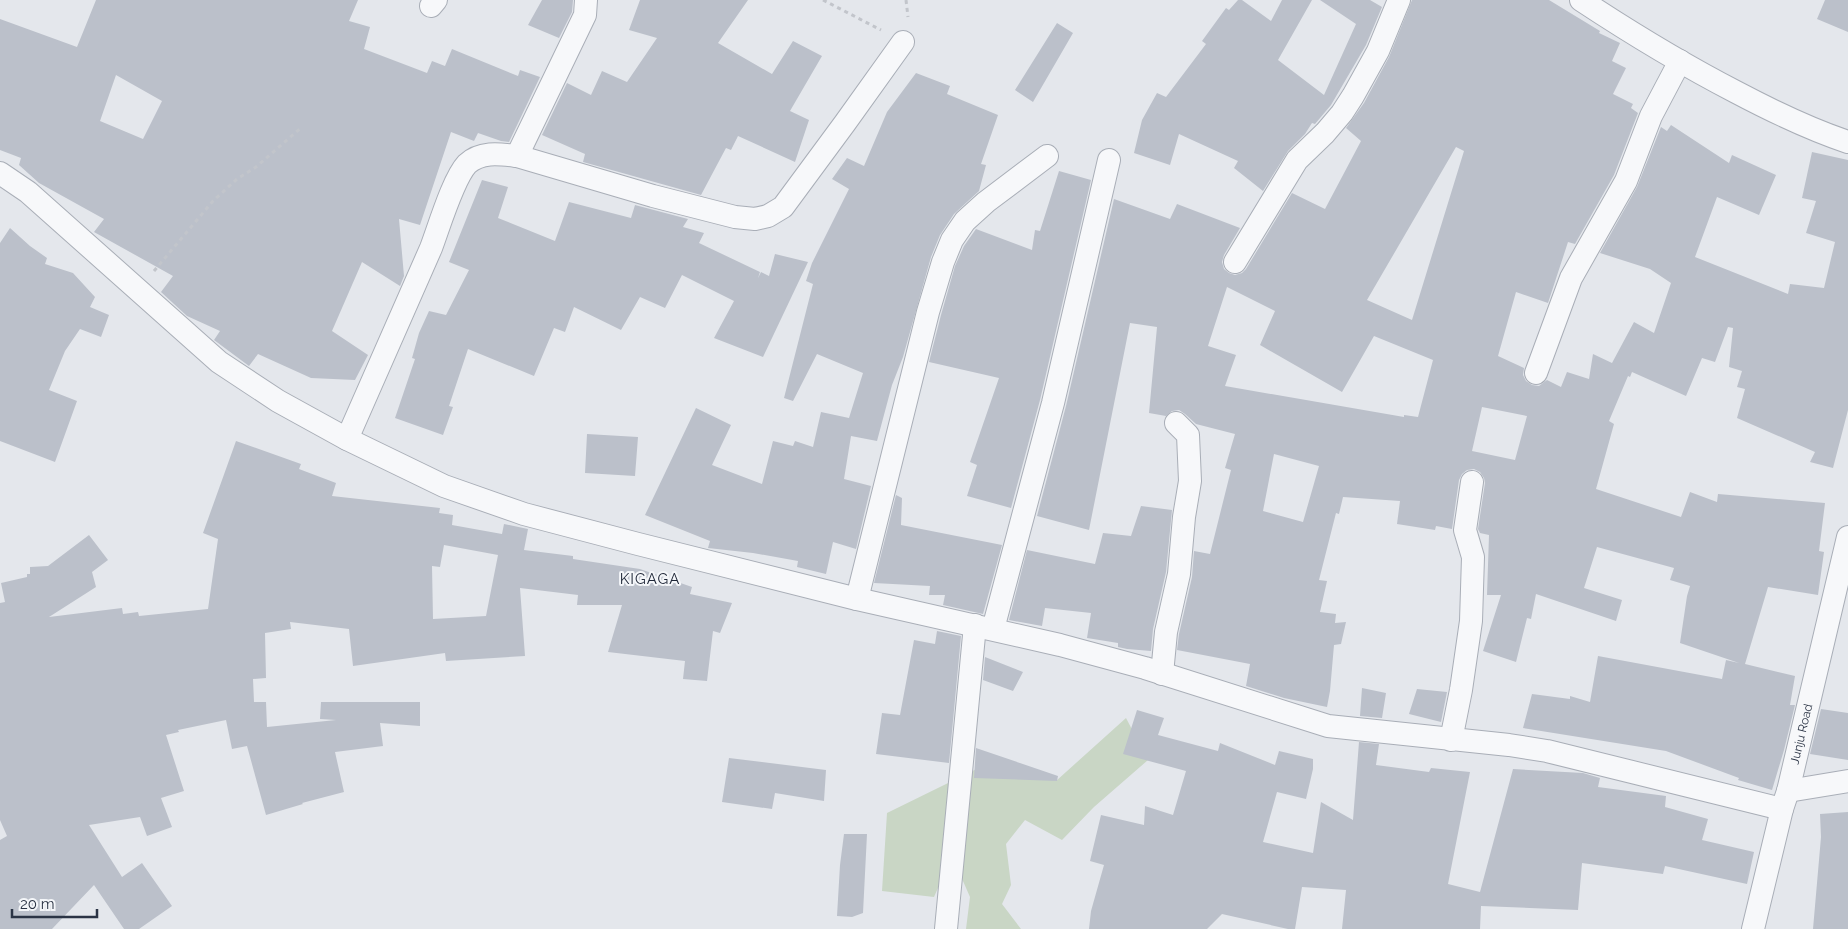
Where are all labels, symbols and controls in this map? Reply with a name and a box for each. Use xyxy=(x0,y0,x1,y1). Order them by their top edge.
district label: KIGAGA xyxy=(620,570,680,588)
street label: Junju Road xyxy=(1788,702,1815,766)
scale bar xyxy=(12,886,98,918)
text: 20 m xyxy=(20,895,55,913)

